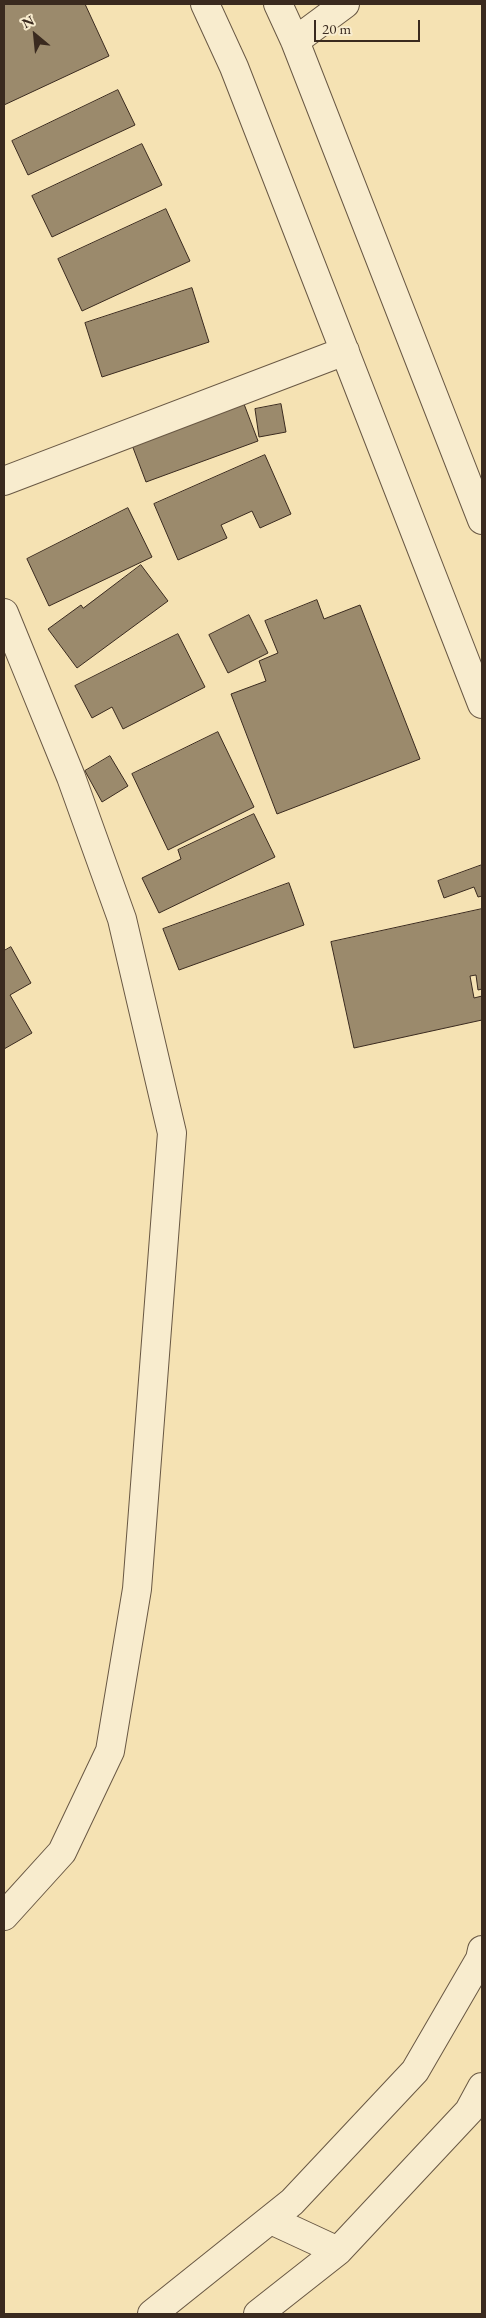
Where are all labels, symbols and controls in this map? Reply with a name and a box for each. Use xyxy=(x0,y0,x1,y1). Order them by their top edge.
north arrow xyxy=(10,10,60,60)
scale bar xyxy=(316,10,422,42)
text: N xyxy=(19,11,37,32)
text: 20 m xyxy=(322,19,351,38)

